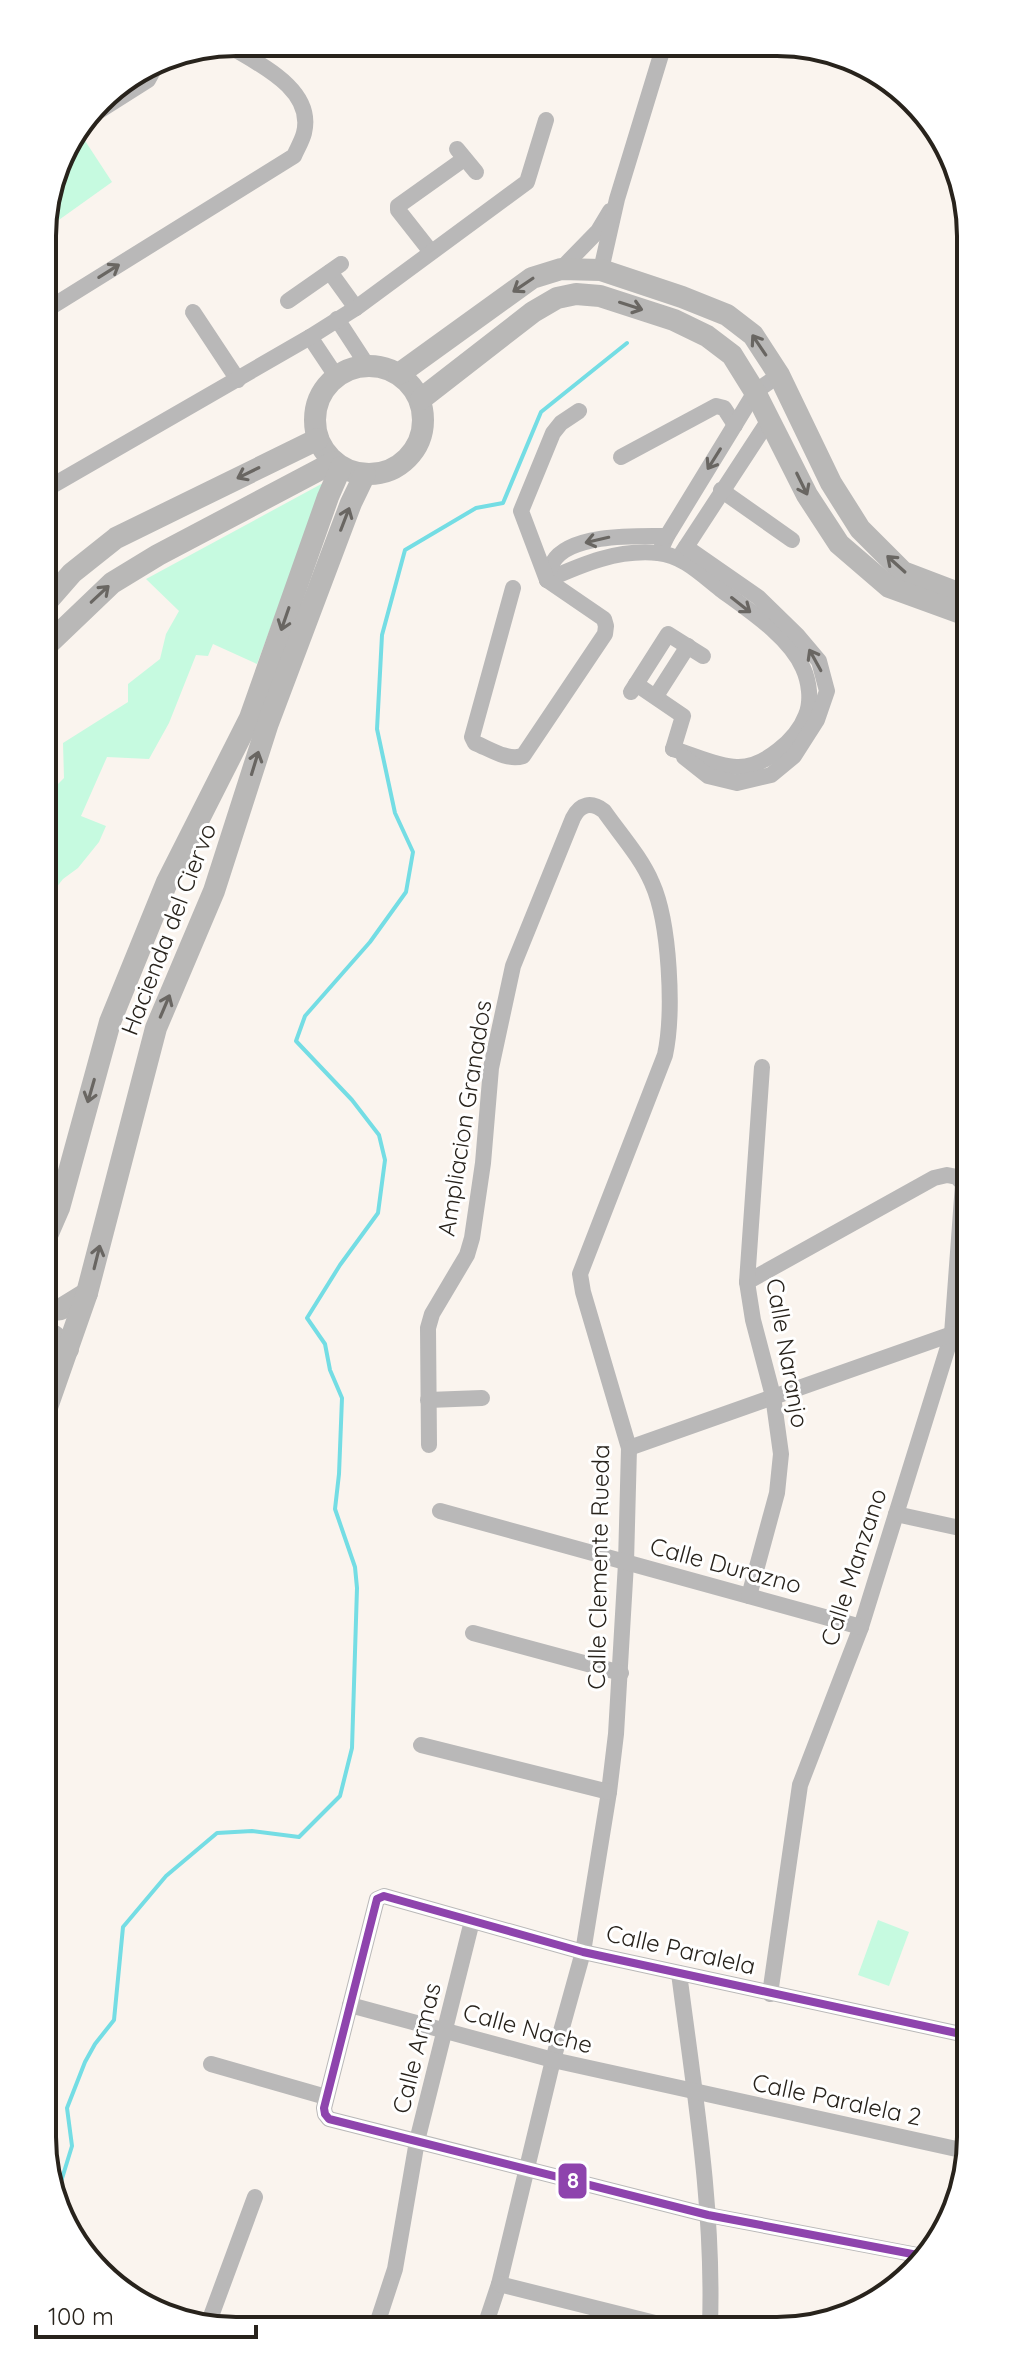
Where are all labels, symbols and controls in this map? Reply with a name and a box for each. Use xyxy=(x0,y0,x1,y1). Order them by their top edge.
one-way arrow xyxy=(97,262,120,278)
one-way arrow xyxy=(512,277,535,293)
one-way arrow xyxy=(618,300,643,315)
one-way arrow xyxy=(751,335,768,357)
one-way arrow xyxy=(706,447,723,469)
one-way arrow xyxy=(236,466,260,482)
one-way arrow xyxy=(795,472,810,496)
one-way arrow xyxy=(339,507,353,532)
one-way arrow xyxy=(585,533,611,548)
one-way arrow xyxy=(886,554,906,573)
one-way arrow xyxy=(90,584,110,603)
one-way arrow xyxy=(730,596,751,613)
one-way arrow xyxy=(277,606,291,630)
one-way arrow xyxy=(807,650,823,672)
one-way arrow xyxy=(249,750,264,775)
street label: Hacienda del Ciervo xyxy=(114,819,222,1039)
one-way arrow xyxy=(159,994,174,1019)
street label: Ampliacion Granados xyxy=(431,998,497,1238)
one-way arrow xyxy=(83,1078,98,1104)
one-way arrow xyxy=(90,1244,105,1270)
street label: Calle Naranjo xyxy=(760,1276,816,1430)
street label: Calle Clemente Rueda xyxy=(581,1444,615,1690)
street label: Calle Manzano xyxy=(813,1484,893,1650)
street label: Calle Durazno xyxy=(647,1530,805,1600)
street label: Calle Paralela xyxy=(603,1917,759,1981)
street label: Calle Armas xyxy=(385,1980,447,2116)
street label: Calle Nache xyxy=(460,1996,596,2060)
street label: Calle Paralela 2 xyxy=(750,2066,924,2132)
line badge: 8 xyxy=(557,2162,588,2200)
text: 8 xyxy=(567,2166,579,2194)
scale bar xyxy=(36,2289,256,2339)
text: 100 m xyxy=(48,2301,114,2331)

